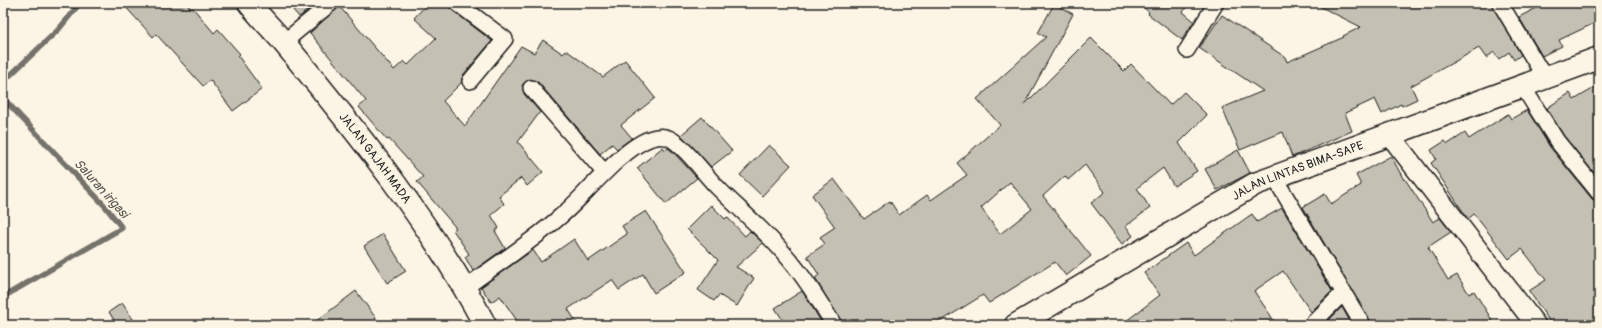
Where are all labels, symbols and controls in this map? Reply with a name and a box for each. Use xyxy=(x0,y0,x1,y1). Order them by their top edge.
street label: JALAN GAJAH MADA xyxy=(336,110,414,207)
street label: JALAN LINTAS BIMA-SAPE xyxy=(1229,138,1365,204)
water label: Saluran irigasi xyxy=(71,156,134,223)

